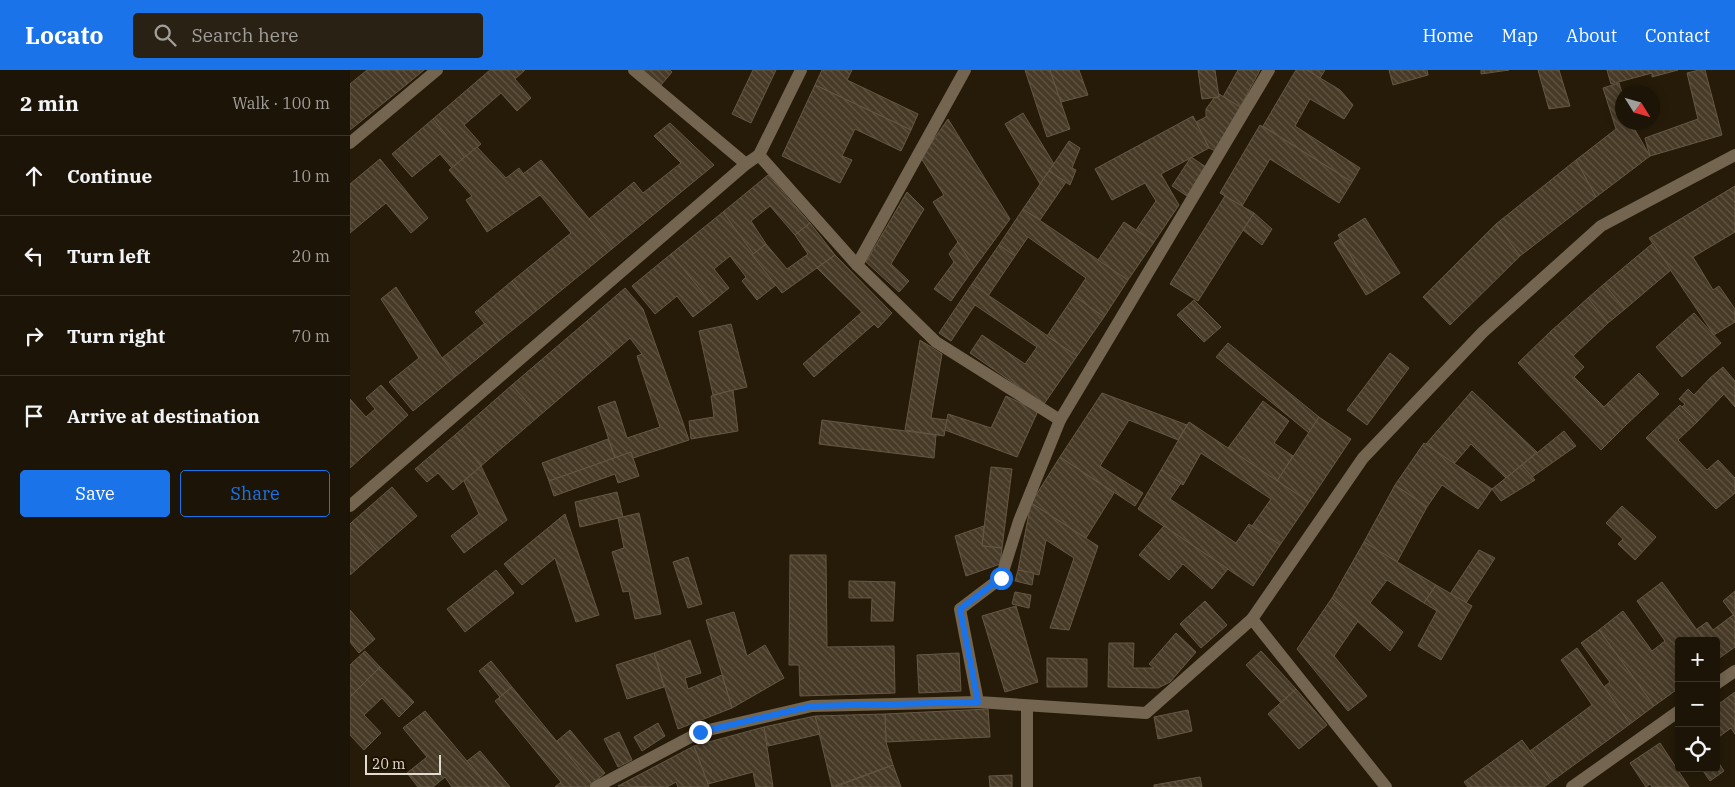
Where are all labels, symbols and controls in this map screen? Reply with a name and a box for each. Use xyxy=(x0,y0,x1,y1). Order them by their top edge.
search box xyxy=(133,13,483,58)
text: Locato xyxy=(25,19,103,51)
icon: search xyxy=(151,21,179,49)
text: Search here xyxy=(191,23,299,47)
text: Home xyxy=(1422,24,1474,47)
text: Map xyxy=(1502,24,1538,47)
text: About xyxy=(1566,24,1617,47)
text: Contact xyxy=(1645,24,1710,47)
north arrow xyxy=(1615,85,1660,130)
text: 2 min xyxy=(20,89,79,117)
text: Walk · 100 m xyxy=(232,93,330,113)
icon: ahead xyxy=(20,162,48,190)
text: Continue xyxy=(67,164,152,188)
text: 10 m xyxy=(292,166,330,186)
icon: left xyxy=(20,242,48,270)
text: Turn left xyxy=(67,244,150,268)
text: 20 m xyxy=(292,246,330,266)
icon: right xyxy=(20,322,48,350)
text: Turn right xyxy=(67,324,165,348)
text: 70 m xyxy=(292,326,330,346)
icon: arrive xyxy=(20,402,48,430)
text: Arrive at destination xyxy=(67,404,260,428)
button: Save xyxy=(20,470,170,517)
button: Share xyxy=(180,470,330,517)
route start xyxy=(990,567,1013,590)
map controls xyxy=(1675,637,1720,772)
button: + xyxy=(1675,637,1720,682)
button: − xyxy=(1675,682,1720,727)
route end xyxy=(689,721,712,744)
button: locate xyxy=(1675,727,1720,772)
scale bar xyxy=(365,752,441,775)
text: 20 m xyxy=(372,755,405,773)

